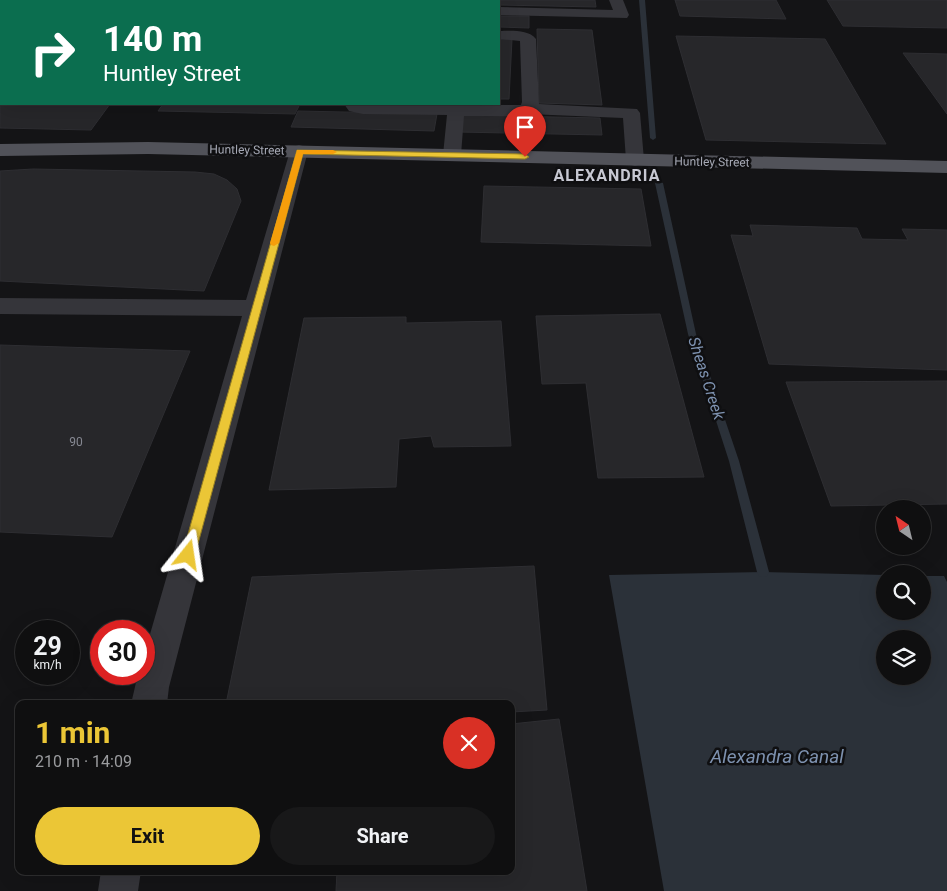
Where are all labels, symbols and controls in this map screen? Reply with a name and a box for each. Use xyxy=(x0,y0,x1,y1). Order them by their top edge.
text: 140 m xyxy=(103,19,202,60)
icon: right xyxy=(20,20,85,85)
text: Huntley Street xyxy=(103,61,241,86)
pin xyxy=(504,106,546,157)
icon: arrive xyxy=(511,113,539,141)
street label: Huntley Street xyxy=(209,142,285,158)
street label: Huntley Street xyxy=(674,154,750,170)
district label: ALEXANDRIA xyxy=(554,166,660,185)
water label: Sheas Creek xyxy=(684,334,729,423)
house number: 90 xyxy=(69,435,83,449)
north arrow xyxy=(876,500,931,555)
map controls xyxy=(876,500,931,685)
position arrow xyxy=(161,528,213,580)
button: search xyxy=(876,565,931,620)
speed limit sign: 30 xyxy=(90,620,155,685)
button: layers xyxy=(876,630,931,685)
text: 29 xyxy=(33,632,62,661)
text: km/h xyxy=(33,658,62,672)
text: 1 min xyxy=(35,715,110,750)
button: close xyxy=(443,717,495,769)
water label: Alexandra Canal xyxy=(709,745,844,768)
text: 210 m · 14:09 xyxy=(35,752,132,771)
button: Exit xyxy=(35,807,260,865)
button: Share xyxy=(270,807,495,865)

